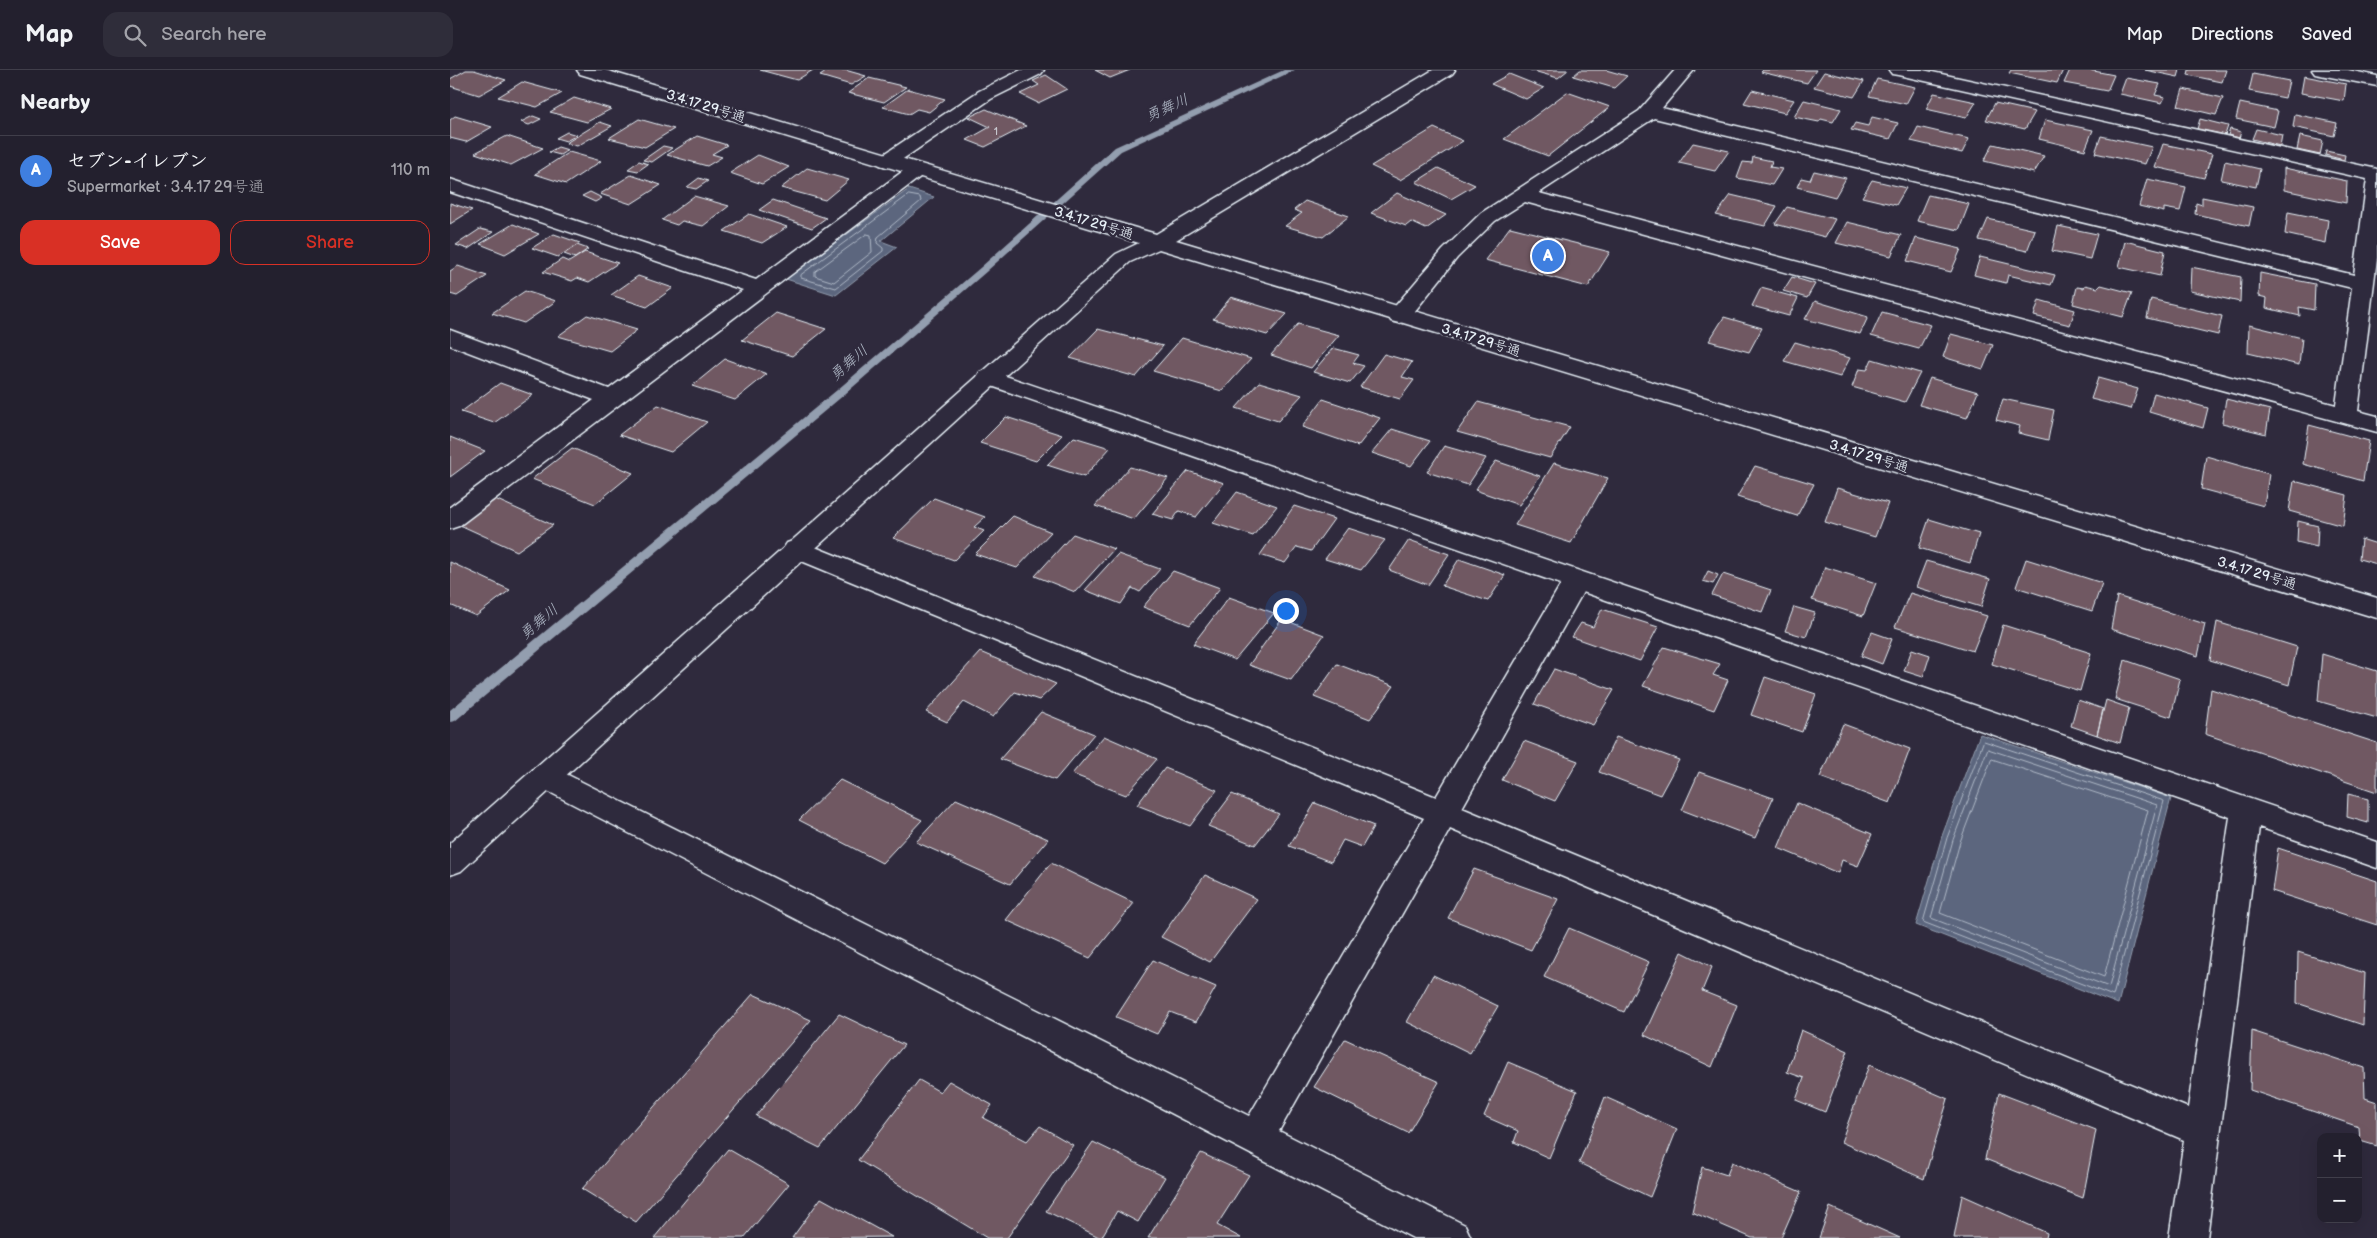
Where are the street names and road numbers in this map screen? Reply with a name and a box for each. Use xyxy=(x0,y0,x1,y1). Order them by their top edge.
street label: 3.4.17 29号通 xyxy=(664,86,748,126)
street label: 3.4.17 29号通 xyxy=(1052,203,1136,243)
street label: 3.4.17 29号通 xyxy=(1439,320,1523,360)
street label: 3.4.17 29号通 xyxy=(1827,436,1911,476)
street label: 3.4.17 29号通 xyxy=(2215,553,2299,593)

